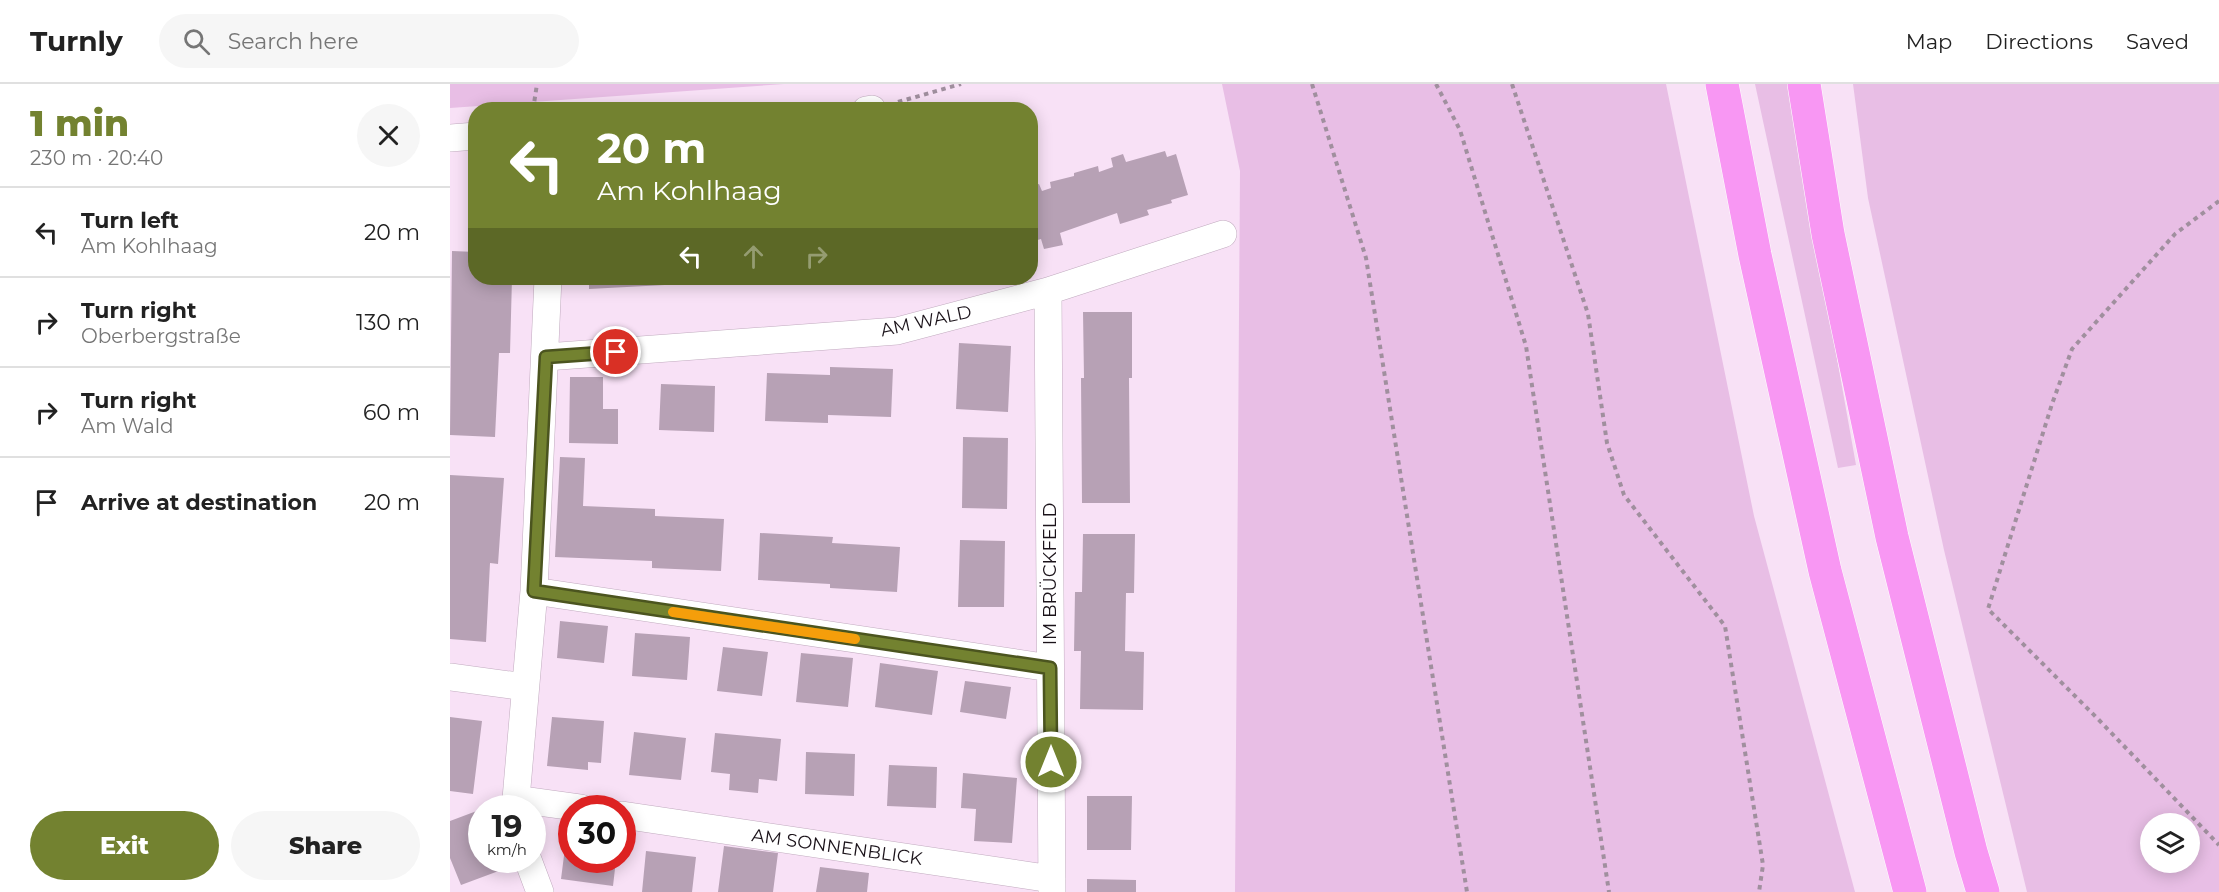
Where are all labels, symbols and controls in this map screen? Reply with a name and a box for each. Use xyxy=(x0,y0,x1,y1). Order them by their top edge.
search box xyxy=(159,14,579,68)
text: Turnly xyxy=(30,24,123,58)
icon: search xyxy=(180,25,213,58)
text: Search here xyxy=(228,28,359,55)
text: Map xyxy=(1906,29,1952,54)
text: Directions xyxy=(1985,29,2093,54)
text: Saved xyxy=(2126,29,2189,54)
text: 1 min xyxy=(30,101,129,145)
button: close xyxy=(357,104,420,167)
text: 20 m xyxy=(597,122,706,174)
icon: left xyxy=(498,126,576,204)
text: 230 m · 20:40 xyxy=(30,146,163,170)
text: Am Kohlhaag xyxy=(597,174,782,207)
text: Turn left xyxy=(81,207,179,234)
icon: left xyxy=(30,216,63,249)
text: 20 m xyxy=(364,219,420,246)
text: Am Kohlhaag xyxy=(81,234,218,258)
icon: left xyxy=(674,240,707,273)
icon: ahead xyxy=(737,240,770,273)
icon: right xyxy=(800,240,833,273)
text: Turn right xyxy=(81,297,196,324)
street label: AM WALD xyxy=(878,301,974,341)
icon: right xyxy=(30,306,63,339)
text: 130 m xyxy=(356,309,420,336)
text: Oberbergstraße xyxy=(81,324,241,348)
pin xyxy=(590,326,641,377)
icon: arrive xyxy=(599,335,632,368)
text: Turn right xyxy=(81,387,196,414)
icon: right xyxy=(30,396,63,429)
text: 60 m xyxy=(363,399,420,426)
text: Am Wald xyxy=(81,414,174,438)
icon: arrive xyxy=(30,486,63,519)
text: Arrive at destination xyxy=(81,489,317,516)
text: 20 m xyxy=(364,489,420,516)
street label: IM BRÜCKFELD xyxy=(1039,503,1061,645)
position arrow xyxy=(1019,730,1083,794)
speed limit sign: 30 xyxy=(558,795,636,873)
text: 19 xyxy=(492,808,522,845)
button: Exit xyxy=(30,811,219,880)
button: Share xyxy=(231,811,420,880)
map controls xyxy=(2140,813,2200,873)
button: layers xyxy=(2140,813,2200,873)
street label: AM SONNENBLICK xyxy=(750,824,924,870)
text: km/h xyxy=(487,840,527,859)

